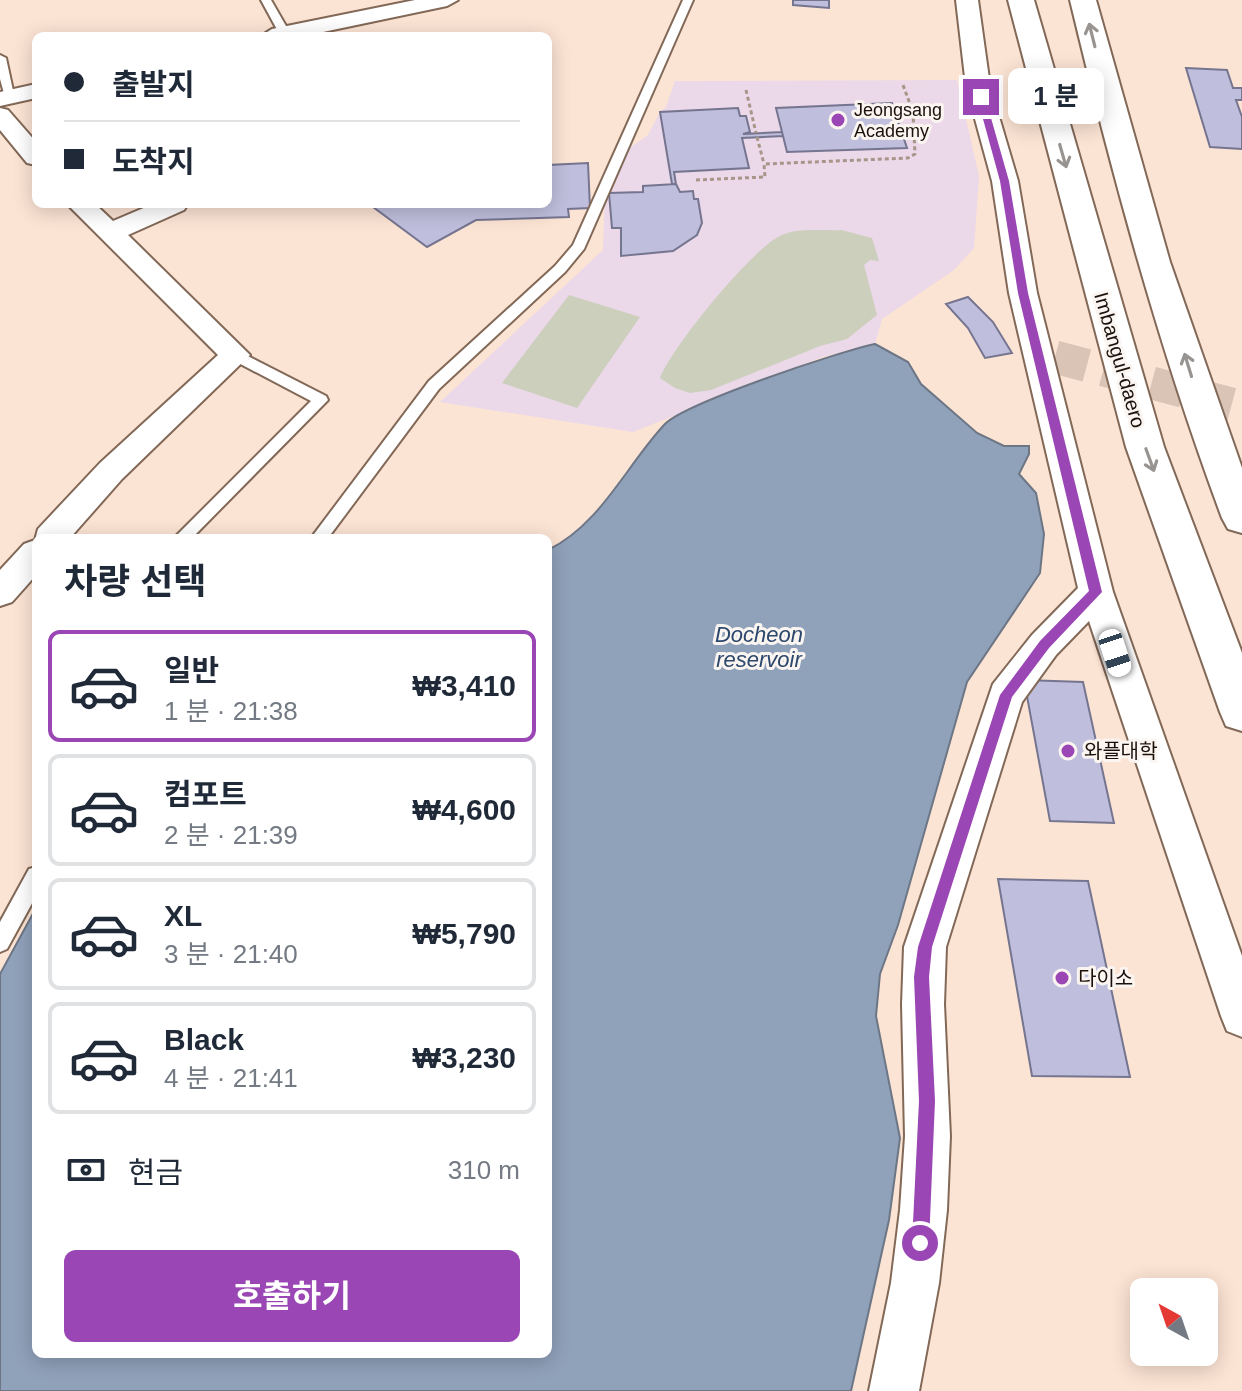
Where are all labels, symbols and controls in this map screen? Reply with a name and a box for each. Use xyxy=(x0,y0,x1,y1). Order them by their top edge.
one-way arrow xyxy=(1083,23,1098,49)
text: 출발지 xyxy=(112,68,195,101)
callout: 1 분 xyxy=(1009,69,1105,125)
route end xyxy=(963,79,999,115)
text: 1 분 xyxy=(1033,81,1079,111)
place label: Jeongsang Academy xyxy=(854,100,942,141)
marker: Jeongsang Academy xyxy=(829,111,847,129)
one-way arrow xyxy=(1057,143,1072,169)
text: 도착지 xyxy=(112,145,195,178)
street label: Imbangul-daero xyxy=(1090,290,1150,430)
one-way arrow xyxy=(1180,353,1195,379)
one-way arrow xyxy=(1144,447,1158,472)
text: 차량 선택 xyxy=(64,561,206,602)
water label: Docheon reservoir xyxy=(715,622,803,672)
car xyxy=(1096,626,1134,680)
icon: car xyxy=(68,650,140,722)
text: 일반 xyxy=(164,654,219,687)
text: ₩3,410 xyxy=(413,669,516,702)
text: 1 분 · 21:38 xyxy=(164,696,298,726)
place label: 와플대학 xyxy=(1084,740,1158,762)
marker: 와플대학 xyxy=(1059,742,1077,760)
icon: car xyxy=(68,774,140,846)
text: 컴포트 xyxy=(164,778,247,811)
text: ₩4,600 xyxy=(413,793,516,826)
text: 2 분 · 21:39 xyxy=(164,820,298,850)
icon: car xyxy=(68,898,140,970)
text: XL xyxy=(164,899,202,932)
text: ₩5,790 xyxy=(413,917,516,950)
text: 3 분 · 21:40 xyxy=(164,939,298,969)
place label: 다이소 xyxy=(1078,967,1133,989)
marker: 다이소 xyxy=(1053,969,1071,987)
icon: car xyxy=(68,1022,140,1094)
text: Black xyxy=(164,1023,244,1056)
text: ₩3,230 xyxy=(413,1041,516,1074)
text: 4 분 · 21:41 xyxy=(164,1063,298,1093)
icon: cash xyxy=(64,1148,108,1192)
text: 310 m xyxy=(448,1155,520,1185)
text: 현금 xyxy=(128,1156,183,1189)
route start xyxy=(902,1225,938,1261)
button: 호출하기 xyxy=(64,1250,520,1342)
north arrow xyxy=(1130,1278,1218,1366)
map controls xyxy=(1130,1278,1218,1366)

